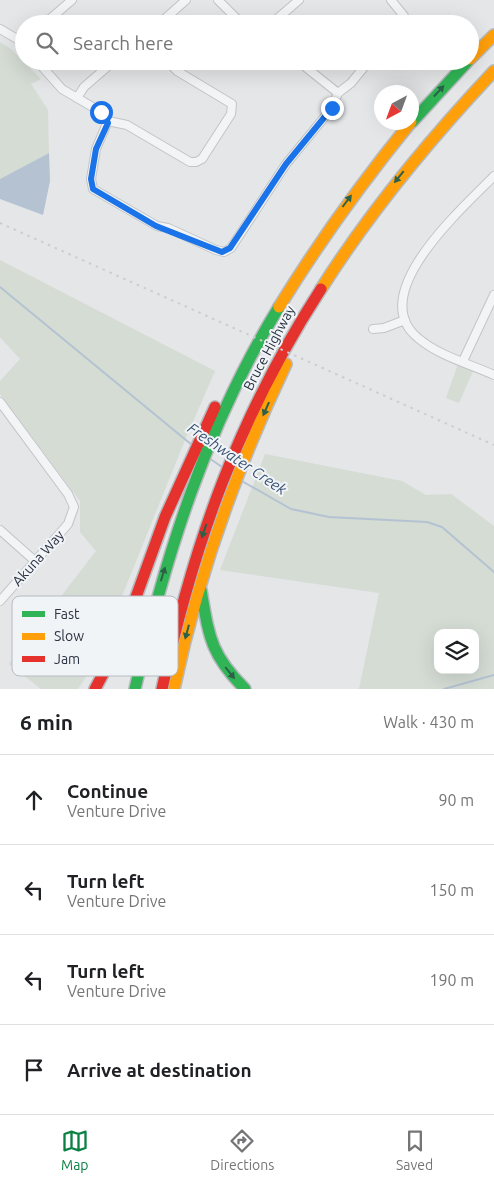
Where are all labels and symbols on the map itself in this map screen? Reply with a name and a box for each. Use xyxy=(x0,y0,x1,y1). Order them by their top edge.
north arrow xyxy=(374,85,419,130)
one-way arrow xyxy=(433,85,445,97)
route end xyxy=(321,97,344,120)
route start xyxy=(90,101,113,124)
one-way arrow xyxy=(393,170,404,183)
one-way arrow xyxy=(342,194,352,208)
street label: Bruce Highway xyxy=(240,303,298,393)
one-way arrow xyxy=(261,402,269,416)
water label: Freshwater Creek xyxy=(184,419,290,498)
one-way arrow xyxy=(200,524,208,539)
street label: Akuna Way xyxy=(9,527,67,589)
one-way arrow xyxy=(159,566,167,581)
legend xyxy=(12,596,178,676)
text: Fast xyxy=(54,606,80,622)
one-way arrow xyxy=(182,624,190,639)
text: Slow xyxy=(54,628,84,644)
text: Jam xyxy=(54,651,80,667)
one-way arrow xyxy=(225,666,236,679)

